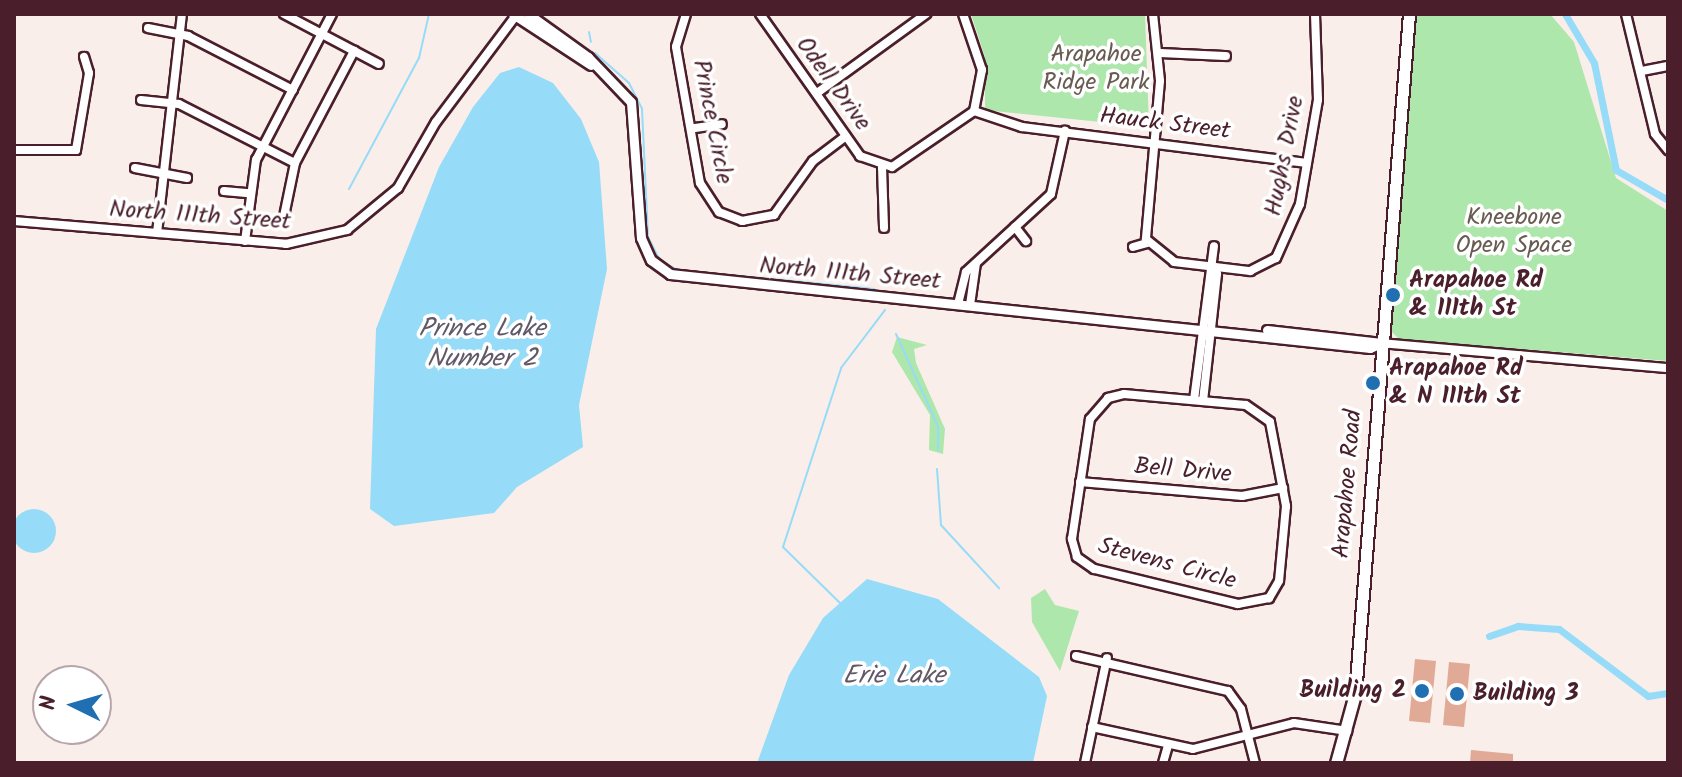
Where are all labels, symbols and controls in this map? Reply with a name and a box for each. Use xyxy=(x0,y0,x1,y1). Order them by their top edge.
street label: Odell Drive xyxy=(789,31,877,137)
park label: Arapahoe Ridge Park xyxy=(1042,41,1150,97)
street label: Prince Circle xyxy=(686,57,738,187)
street label: Hughs Drive xyxy=(1259,93,1311,219)
street label: Hauck Street xyxy=(1098,102,1232,146)
street label: North 111th Street xyxy=(108,195,292,237)
park label: Kneebone Open Space xyxy=(1456,204,1572,260)
street label: North 111th Street xyxy=(758,252,942,296)
place label: Arapahoe Rd & 111th St xyxy=(1409,267,1543,323)
marker: Arapahoe Rd & 111th St xyxy=(1384,286,1402,304)
water label: Prince Lake Number 2 xyxy=(419,314,545,376)
place label: Arapahoe Rd & N 111th St xyxy=(1389,355,1523,411)
marker: Arapahoe Rd & N 111th St xyxy=(1364,374,1382,392)
street label: Arapahoe Road xyxy=(1327,409,1369,559)
street label: Bell Drive xyxy=(1133,452,1233,490)
street label: Stevens Circle xyxy=(1095,532,1239,596)
water label: Erie Lake xyxy=(843,661,945,693)
north arrow xyxy=(32,665,112,745)
place label: Building 2 xyxy=(1299,677,1406,705)
place label: Building 3 xyxy=(1473,680,1579,708)
marker: Building 2 xyxy=(1413,682,1431,700)
marker: Building 3 xyxy=(1448,685,1466,703)
text: N xyxy=(32,695,68,711)

